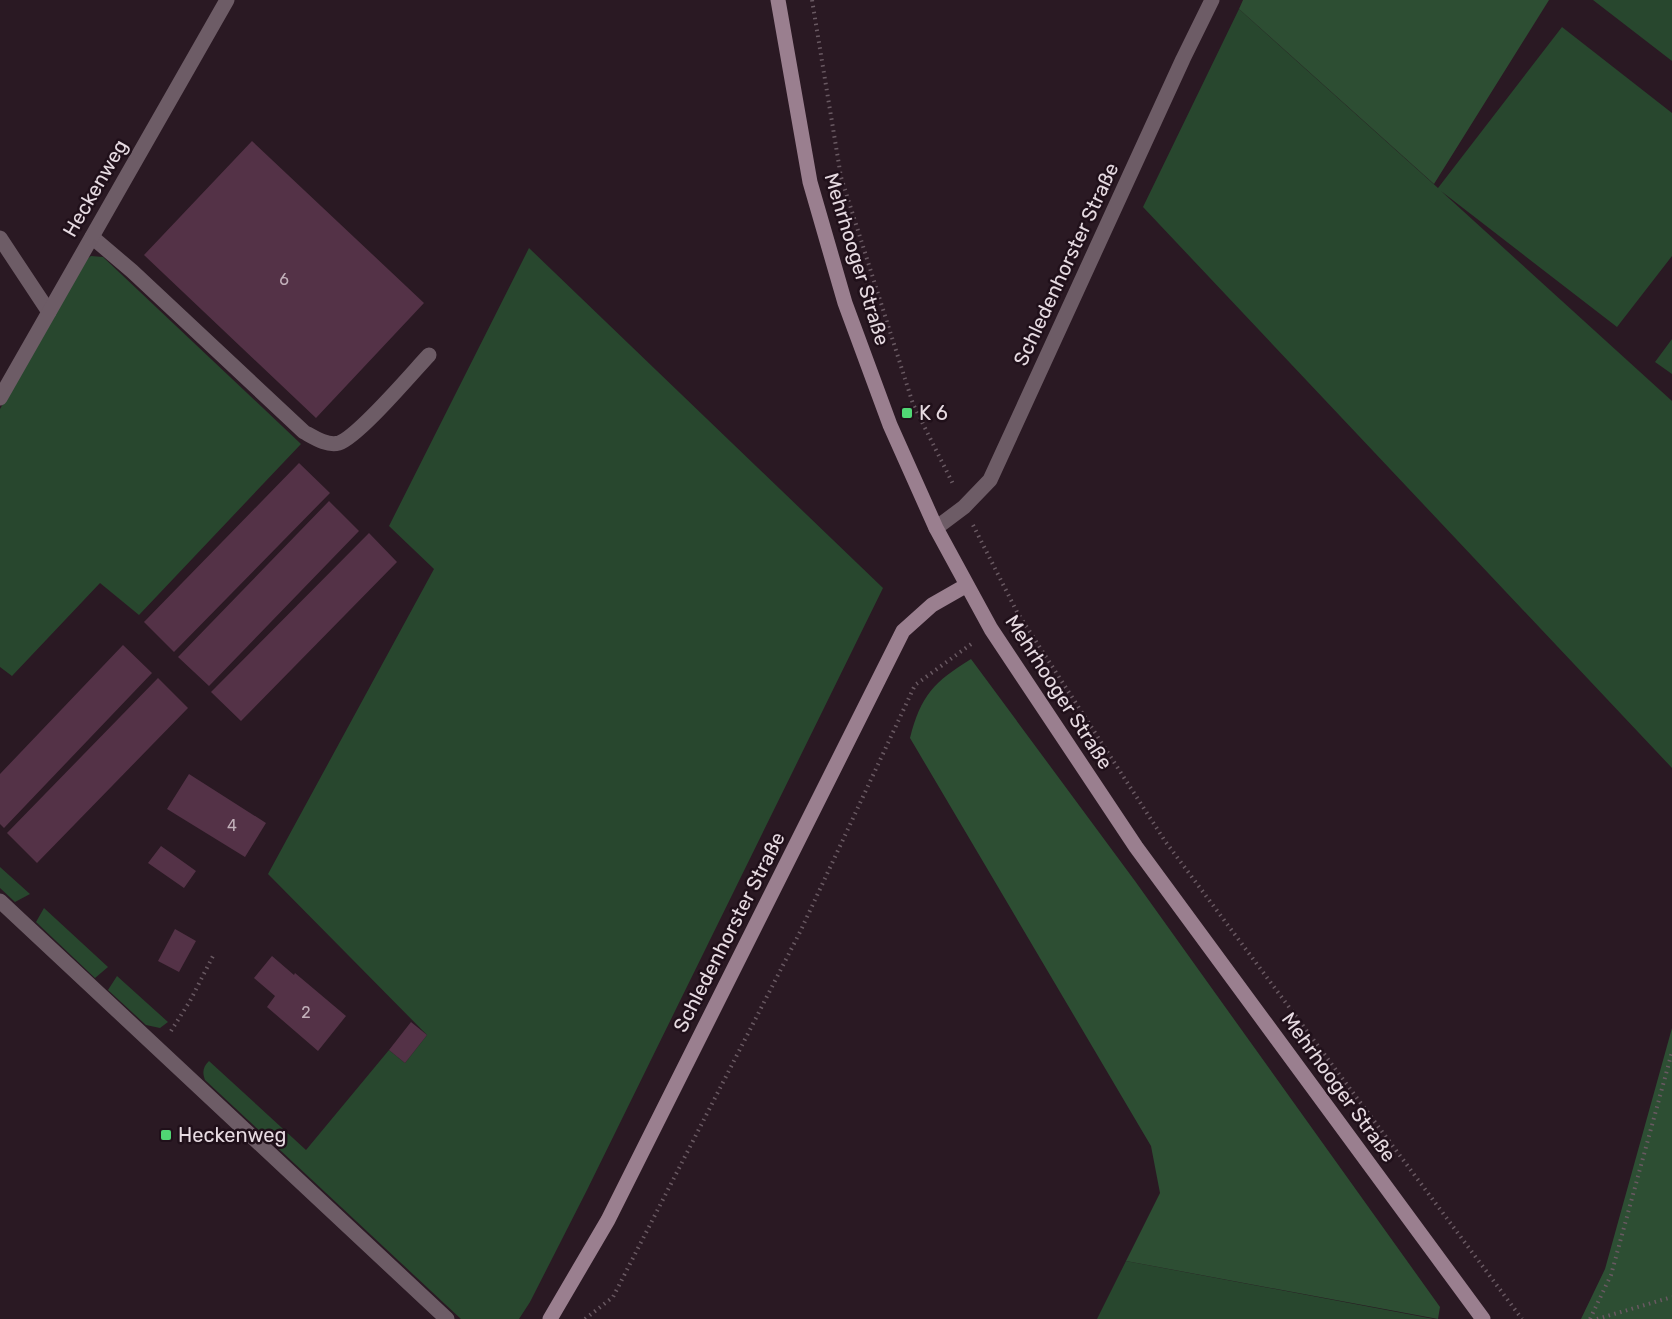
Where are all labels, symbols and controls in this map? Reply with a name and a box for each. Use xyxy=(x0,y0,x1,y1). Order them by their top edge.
street label: Heckenweg xyxy=(57,135,133,241)
street label: Schledenhorster Straße xyxy=(1008,159,1124,369)
street label: Mehrhooger Straße xyxy=(819,170,895,348)
house number: 6 xyxy=(279,270,289,289)
place label: K 6 xyxy=(919,401,948,425)
marker: K 6 xyxy=(900,406,914,420)
street label: Mehrhooger Straße xyxy=(1000,610,1118,774)
house number: 4 xyxy=(227,816,237,835)
street label: Schledenhorster Straße xyxy=(668,828,790,1036)
house number: 2 xyxy=(301,1003,311,1022)
street label: Mehrhooger Straße xyxy=(1277,1008,1401,1166)
place label: Heckenweg xyxy=(178,1123,286,1147)
marker: Heckenweg xyxy=(159,1128,173,1142)

